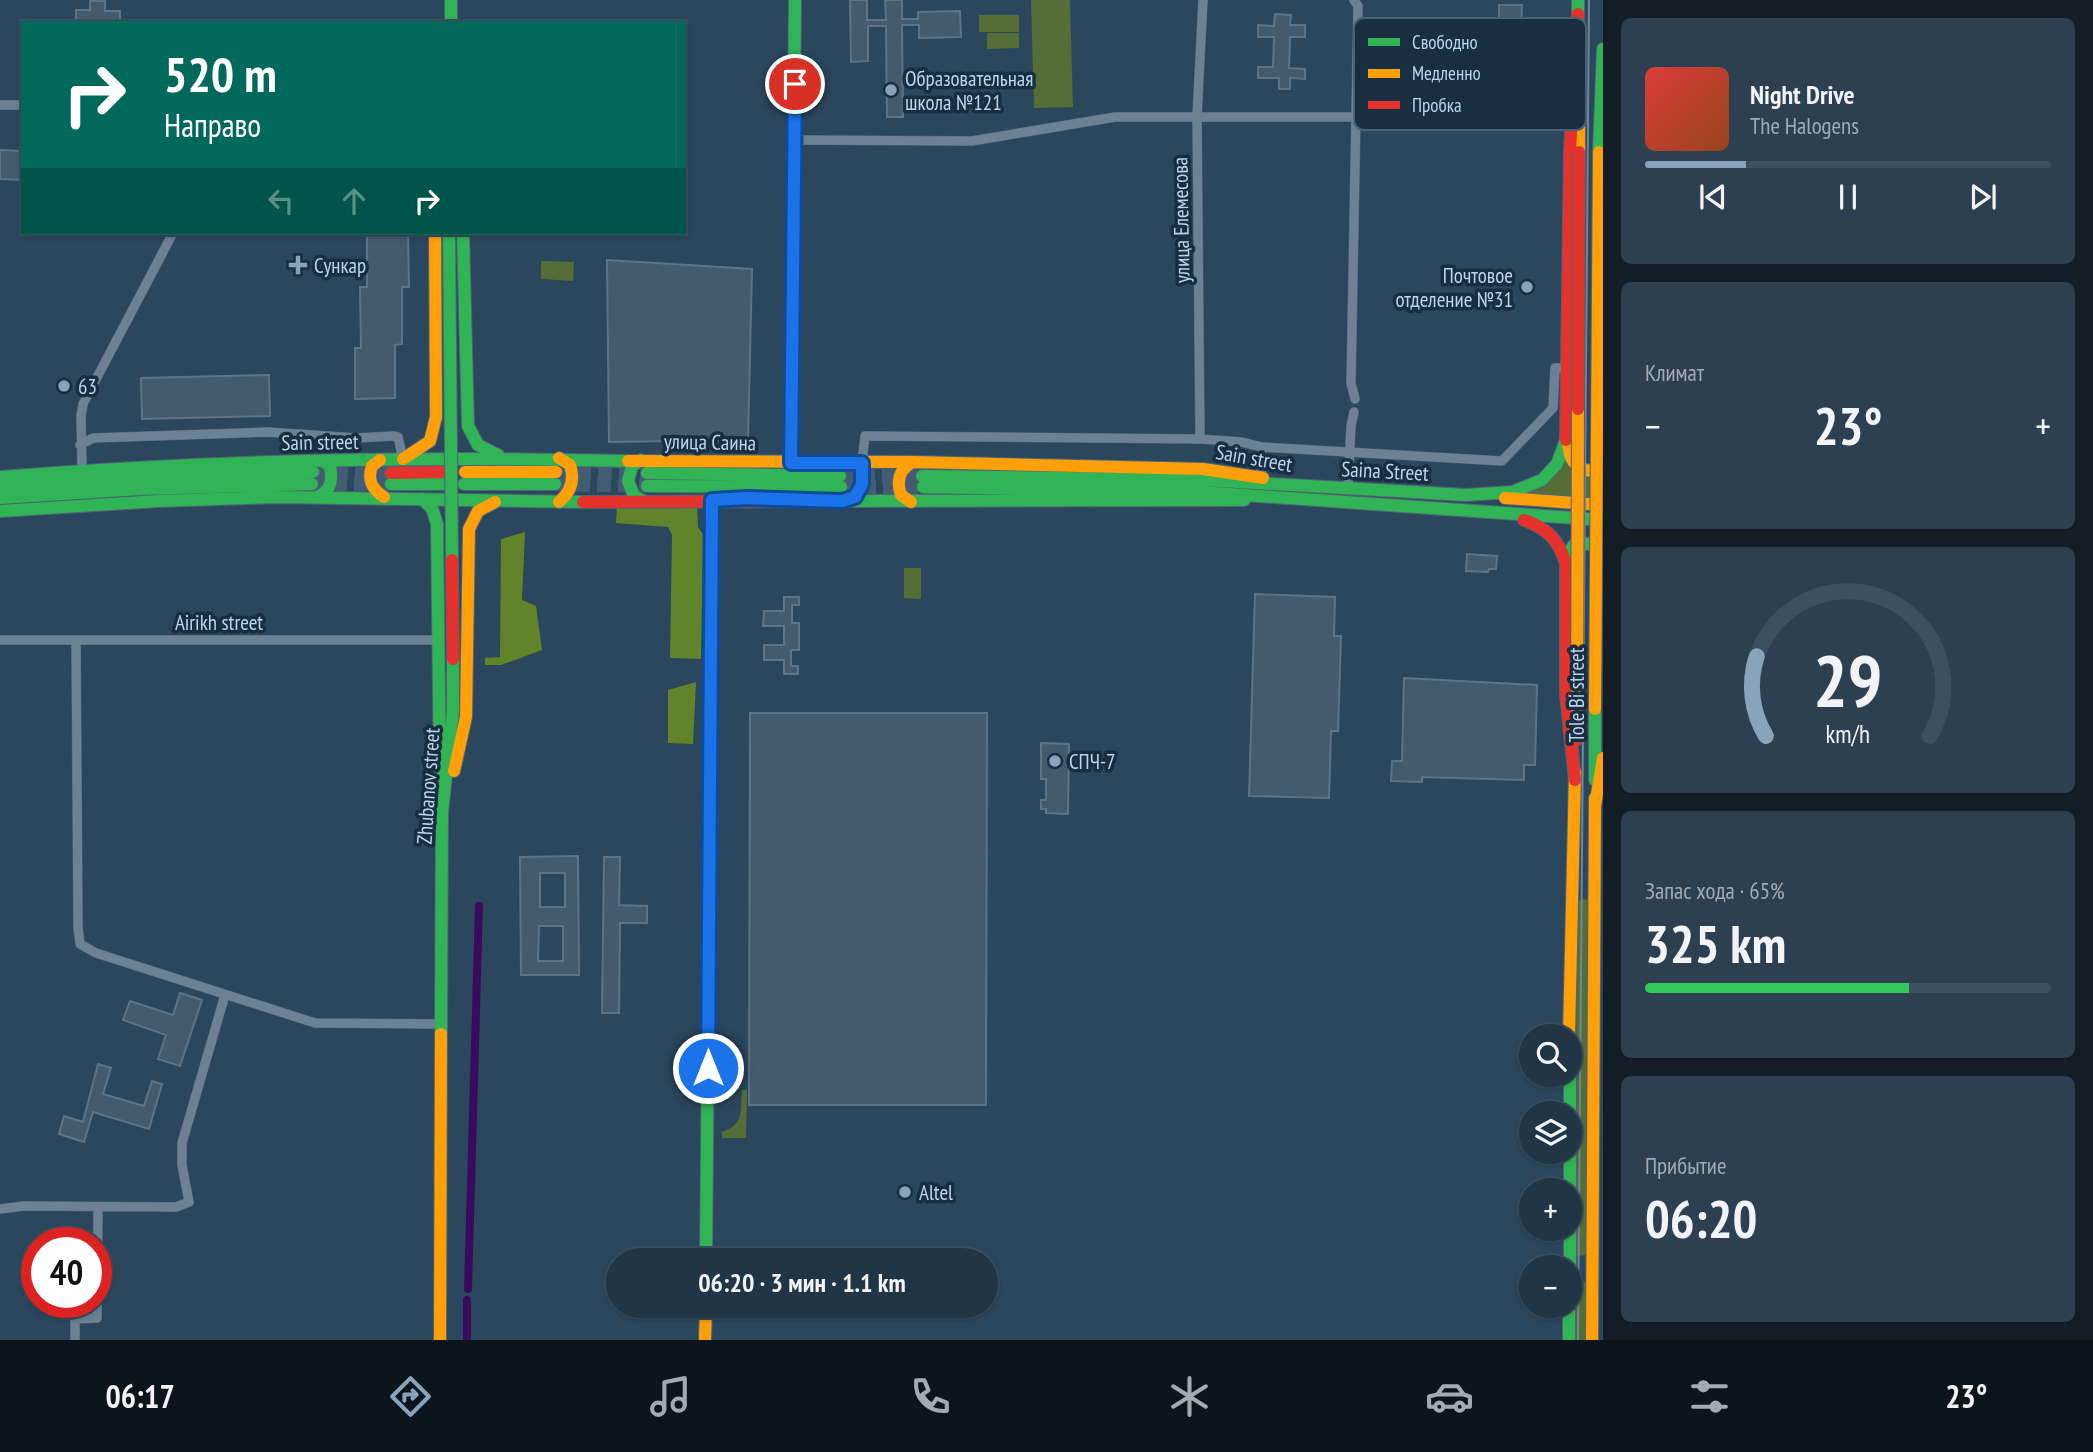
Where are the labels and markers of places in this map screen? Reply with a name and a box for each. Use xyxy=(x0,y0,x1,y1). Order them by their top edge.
pin xyxy=(765,54,825,114)
place label: Образовательная школа №121 xyxy=(905,65,1033,116)
marker: Образовательная школа №121 xyxy=(883,82,899,98)
place label: Сункар xyxy=(314,252,366,279)
marker: Сункар xyxy=(288,255,308,275)
place label: Почтовое отделение №31 xyxy=(1395,262,1513,313)
marker: Почтовое отделение №31 xyxy=(1519,279,1535,295)
place label: 63 xyxy=(78,373,97,400)
marker: 63 xyxy=(56,378,72,394)
place label: СПЧ-7 xyxy=(1069,748,1115,775)
marker: СПЧ-7 xyxy=(1047,753,1063,769)
place label: Altel xyxy=(919,1179,953,1206)
marker: Altel xyxy=(897,1184,913,1200)

